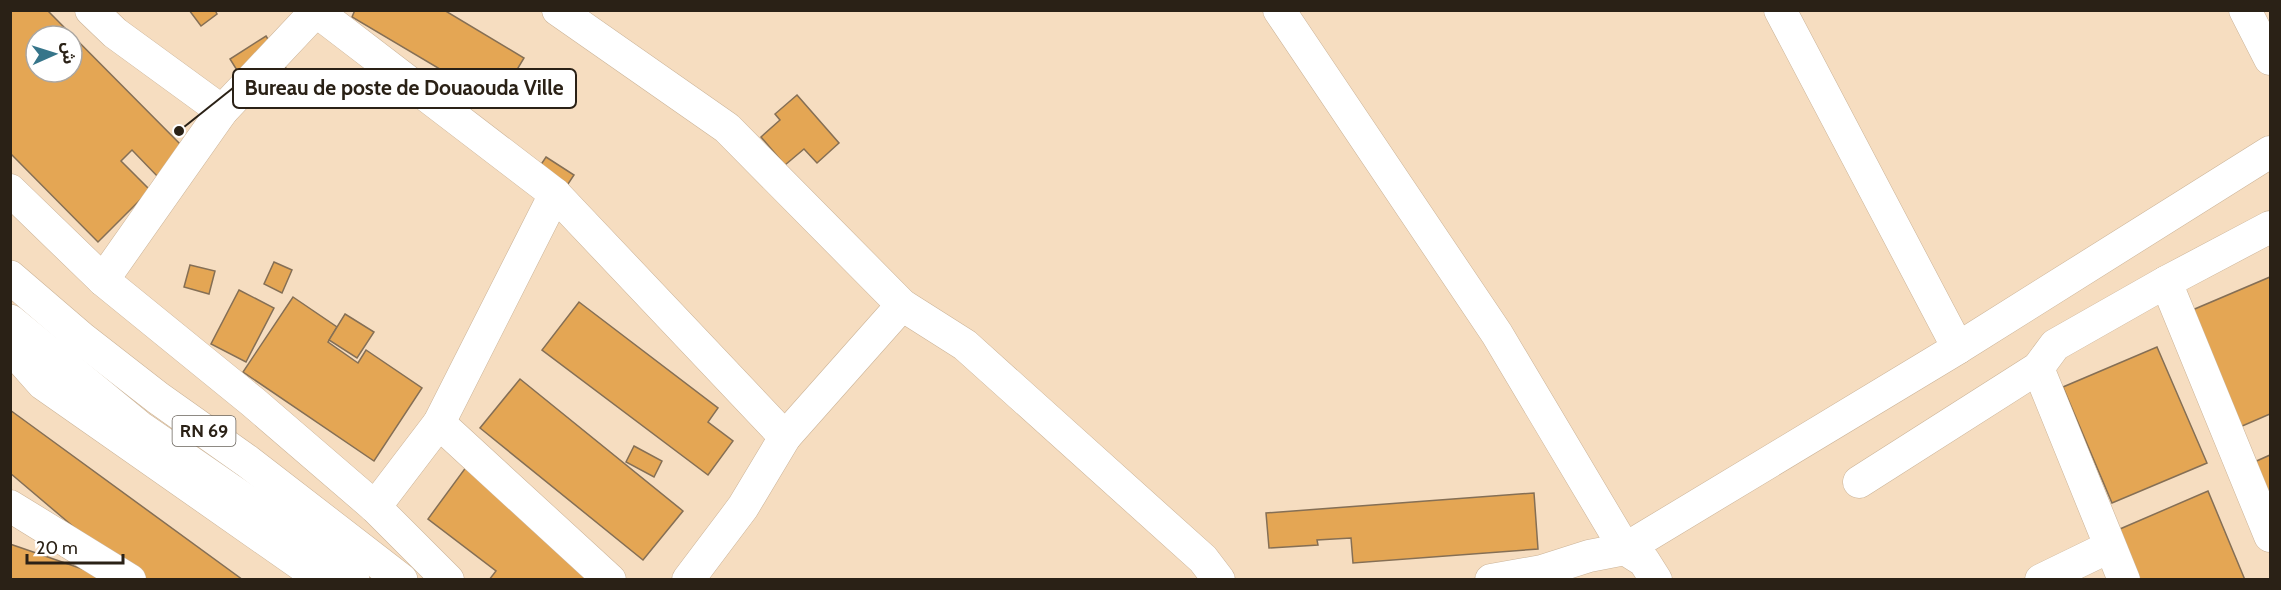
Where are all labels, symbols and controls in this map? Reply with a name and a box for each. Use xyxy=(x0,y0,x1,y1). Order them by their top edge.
north arrow xyxy=(24,24,84,84)
text: ش xyxy=(58,42,79,65)
callout: Bureau de poste de Douaouda Ville xyxy=(233,69,576,108)
text: Bureau de poste de Douaouda Ville xyxy=(245,75,564,100)
road number: RN 69 xyxy=(172,416,236,446)
scale bar xyxy=(27,527,123,565)
text: 20 m xyxy=(36,537,78,559)

